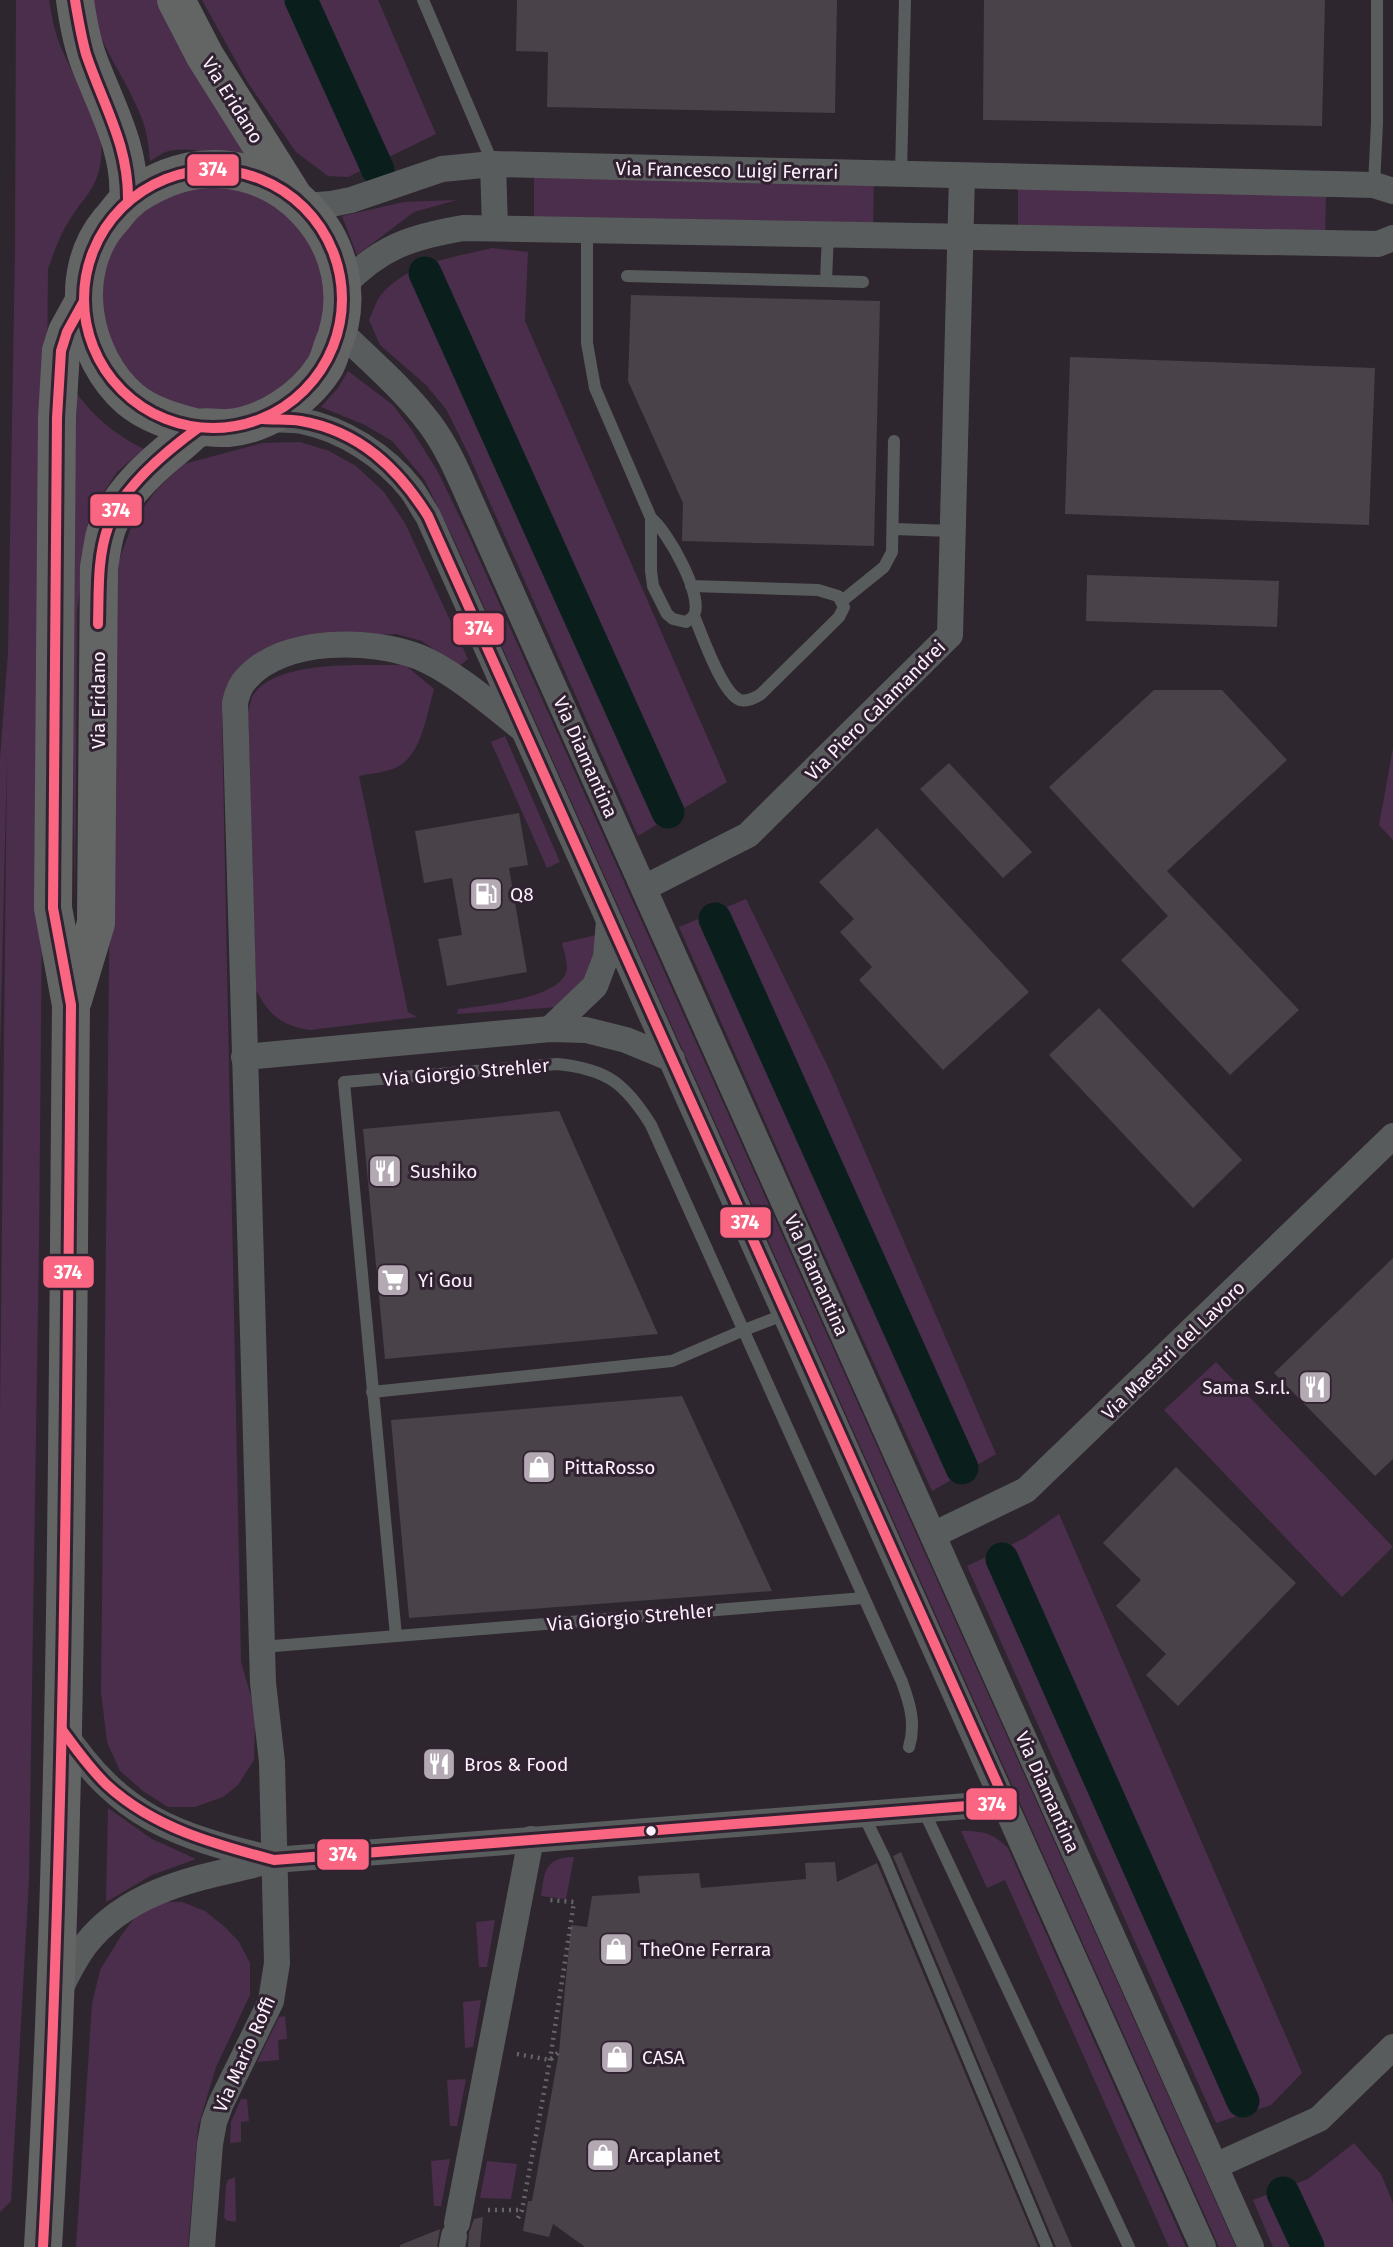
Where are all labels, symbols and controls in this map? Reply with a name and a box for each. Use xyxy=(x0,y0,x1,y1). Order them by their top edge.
street label: Via Eridano xyxy=(197,53,268,148)
line badge: 374 xyxy=(186,153,240,187)
street label: Via Francesco Luigi Ferrari xyxy=(615,157,839,184)
text: 374 xyxy=(198,158,228,181)
line badge: 374 xyxy=(89,493,143,527)
text: 374 xyxy=(101,499,131,522)
line badge: 374 xyxy=(452,612,505,646)
text: 374 xyxy=(464,617,494,640)
street label: Via Piero Calamandrei xyxy=(800,635,950,785)
street label: Via Eridano xyxy=(87,651,110,749)
street label: Via Diamantina xyxy=(548,693,623,822)
fuel station icon: Q8 xyxy=(467,875,505,913)
place label: Q8 xyxy=(510,883,534,906)
street label: Via Giorgio Strehler xyxy=(382,1054,551,1091)
restaurant icon: Sushiko xyxy=(366,1152,404,1190)
place label: Sushiko xyxy=(410,1160,477,1183)
line badge: 374 xyxy=(719,1206,772,1239)
text: 374 xyxy=(730,1211,760,1234)
street label: Via Diamantina xyxy=(779,1211,854,1340)
line badge: 374 xyxy=(42,1255,95,1289)
text: 374 xyxy=(53,1261,83,1284)
supermarket icon: Yi Gou xyxy=(374,1261,412,1299)
place label: Yi Gou xyxy=(418,1269,473,1292)
street label: Via Maestri del Lavoro xyxy=(1097,1276,1250,1425)
restaurant icon: Sama S.r.l. xyxy=(1296,1368,1334,1406)
place label: Sama S.r.l. xyxy=(1202,1376,1290,1399)
shop icon: PittaRosso xyxy=(520,1448,558,1486)
place label: PittaRosso xyxy=(564,1456,655,1479)
street label: Via Giorgio Strehler xyxy=(546,1599,715,1636)
street label: Via Diamantina xyxy=(1010,1728,1085,1857)
restaurant icon: Bros & Food xyxy=(420,1745,458,1783)
place label: Bros & Food xyxy=(464,1753,568,1776)
line badge: 374 xyxy=(965,1787,1018,1821)
text: 374 xyxy=(977,1793,1007,1816)
unlabelled marker xyxy=(644,1824,658,1838)
line badge: 374 xyxy=(316,1838,370,1871)
text: 374 xyxy=(328,1843,358,1866)
shop icon: TheOne Ferrara xyxy=(597,1930,635,1968)
place label: TheOne Ferrara xyxy=(640,1938,771,1961)
street label: Via Mario Roffi xyxy=(209,1993,280,2116)
shop icon: CASA xyxy=(598,2038,636,2076)
place label: CASA xyxy=(642,2046,685,2069)
shop icon: Arcaplanet xyxy=(584,2136,622,2174)
place label: Arcaplanet xyxy=(628,2144,720,2167)

